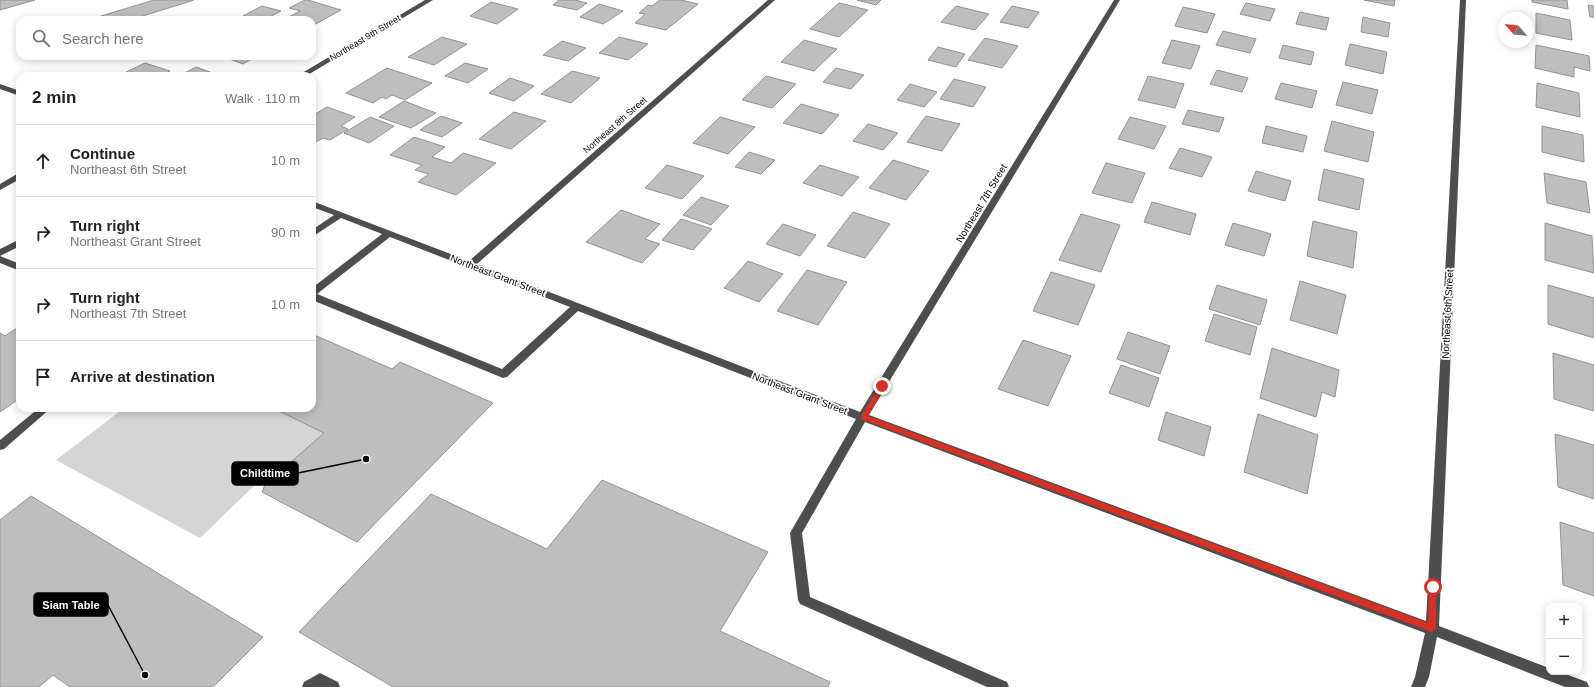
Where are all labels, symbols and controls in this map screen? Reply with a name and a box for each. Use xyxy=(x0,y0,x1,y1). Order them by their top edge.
north arrow xyxy=(1498,12,1534,48)
street label: Northeast 9th Street xyxy=(328,13,403,63)
search box xyxy=(16,16,316,60)
icon: search xyxy=(30,27,52,49)
text: Search here xyxy=(62,30,144,47)
text: 2 min xyxy=(32,88,76,107)
text: Walk · 110 m xyxy=(225,91,300,106)
street label: Northeast 8th Street xyxy=(581,94,649,155)
text: Continue xyxy=(70,145,135,162)
icon: ahead xyxy=(32,150,54,172)
text: 10 m xyxy=(271,153,300,168)
text: Northeast 6th Street xyxy=(70,162,186,177)
street label: Northeast 7th Street xyxy=(954,162,1009,244)
text: Turn right xyxy=(70,217,140,234)
icon: right xyxy=(32,222,54,244)
text: 90 m xyxy=(271,225,300,240)
text: Northeast Grant Street xyxy=(70,234,201,249)
street label: Northeast Grant Street xyxy=(449,252,547,299)
street label: Northeast 6th Street xyxy=(1440,269,1455,359)
text: Turn right xyxy=(70,289,140,306)
icon: right xyxy=(32,294,54,316)
text: 10 m xyxy=(271,297,300,312)
text: Northeast 7th Street xyxy=(70,306,186,321)
icon: arrive xyxy=(32,366,54,388)
text: Arrive at destination xyxy=(70,368,215,385)
street label: Northeast Grant Street xyxy=(751,370,849,417)
route end xyxy=(873,377,891,395)
callout: Childtime xyxy=(232,462,298,485)
text: Childtime xyxy=(240,467,290,479)
route start xyxy=(1424,578,1442,596)
callout: Siam Table xyxy=(34,593,108,616)
text: Siam Table xyxy=(42,599,100,611)
map controls xyxy=(1546,603,1582,675)
button: + xyxy=(1546,603,1582,639)
button: − xyxy=(1546,639,1582,675)

